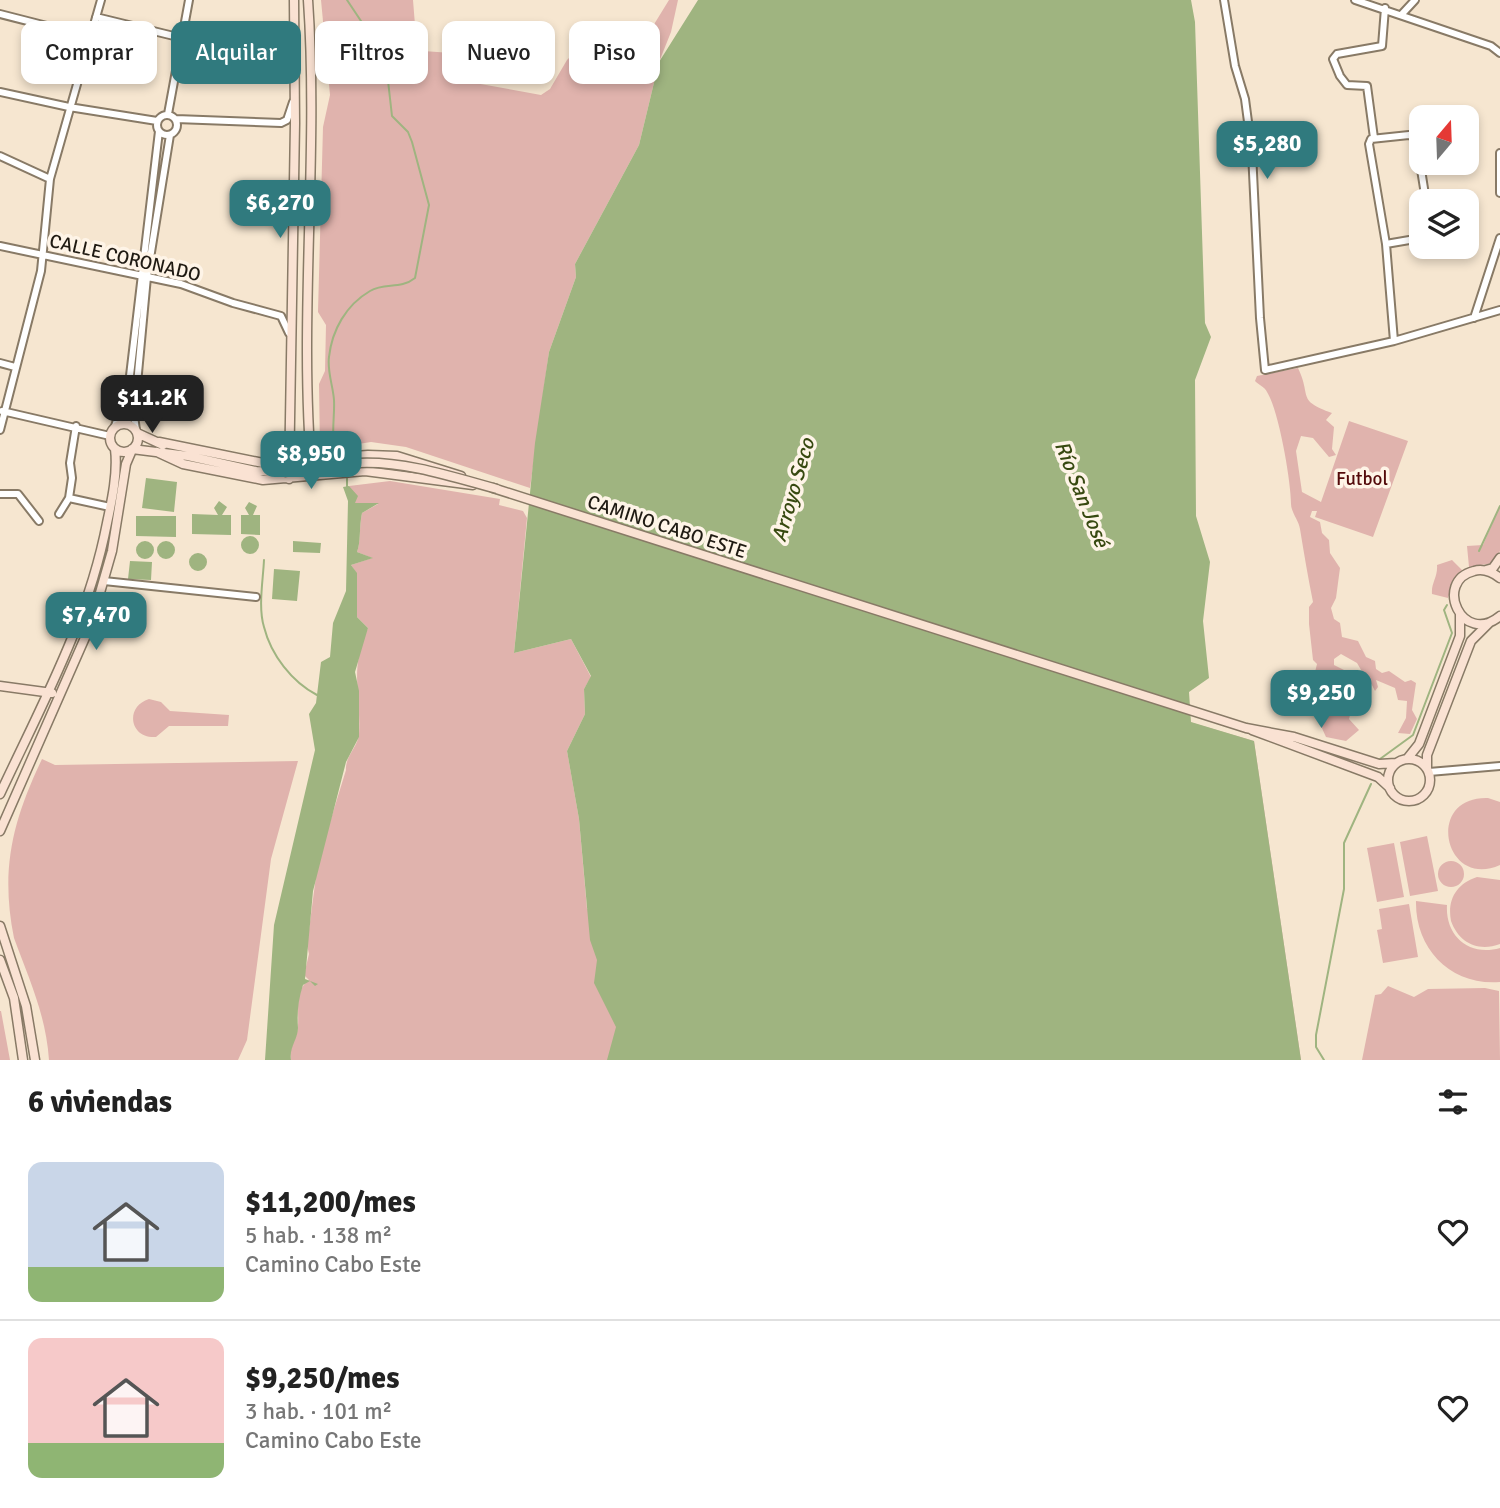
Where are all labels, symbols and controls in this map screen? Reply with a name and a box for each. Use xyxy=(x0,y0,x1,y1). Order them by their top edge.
chip: Comprar xyxy=(21,21,157,84)
chip: Alquilar xyxy=(171,21,301,84)
chip: Filtros xyxy=(315,21,428,84)
chip: Nuevo xyxy=(442,21,555,84)
chip: Piso xyxy=(569,21,660,84)
north arrow xyxy=(1409,105,1479,175)
map controls xyxy=(1409,105,1479,259)
pin: $5,280 xyxy=(1210,122,1324,181)
text: $5,280 xyxy=(1233,129,1301,158)
pin: $6,270 xyxy=(223,180,337,240)
text: $6,270 xyxy=(246,188,314,217)
button: layers xyxy=(1409,189,1479,259)
street label: CALLE CORONADO xyxy=(47,229,203,287)
pin: $11.2K xyxy=(95,376,209,435)
text: $11.2K xyxy=(117,383,187,412)
pin: $8,950 xyxy=(254,432,368,491)
water label: Arroyo Seco xyxy=(766,434,820,545)
water label: Río San José xyxy=(1049,437,1116,552)
text: $8,950 xyxy=(277,439,345,468)
park label: Futbol xyxy=(1336,467,1388,491)
street label: CAMINO CABO ESTE xyxy=(585,490,749,564)
pin: $7,470 xyxy=(39,592,153,652)
text: $7,470 xyxy=(62,600,130,629)
pin: $9,250 xyxy=(1264,670,1378,730)
text: $9,250 xyxy=(1287,678,1355,707)
icon: filters xyxy=(1434,1083,1472,1121)
text: 6 viviendas xyxy=(28,1084,172,1121)
text: $11,200/mes xyxy=(245,1184,416,1221)
icon: home xyxy=(84,1190,168,1274)
icon: heart xyxy=(1434,1213,1472,1251)
text: 5 hab. · 138 m² xyxy=(245,1221,392,1250)
text: Camino Cabo Este xyxy=(245,1250,422,1279)
text: $9,250/mes xyxy=(245,1360,400,1397)
icon: home xyxy=(84,1366,168,1450)
icon: heart xyxy=(1434,1389,1472,1427)
text: 3 hab. · 101 m² xyxy=(245,1397,392,1426)
text: Camino Cabo Este xyxy=(245,1426,422,1455)

